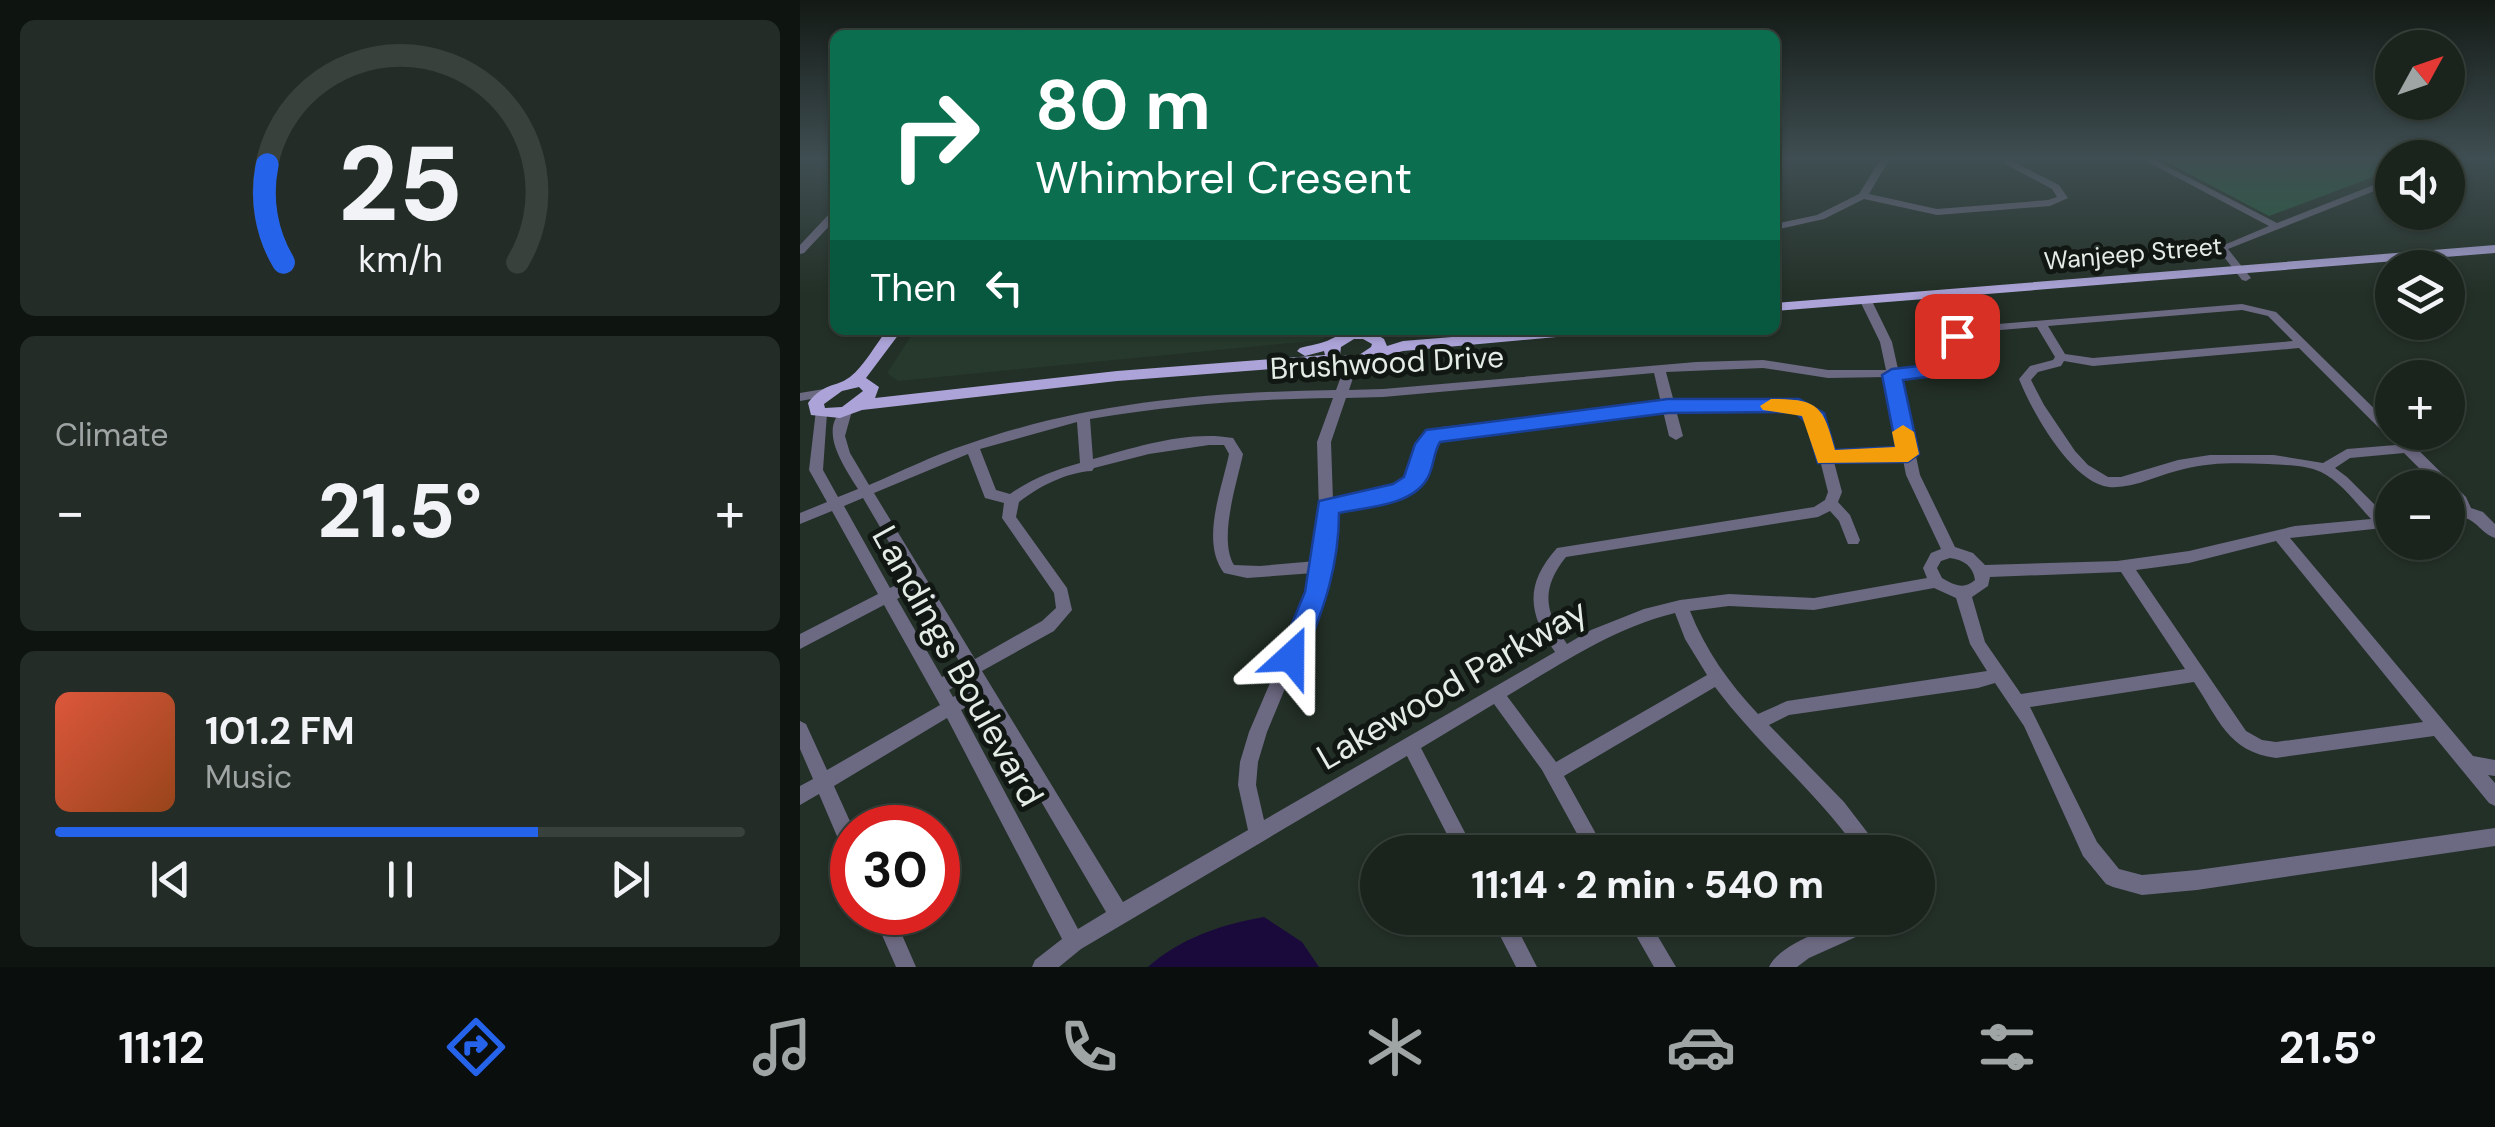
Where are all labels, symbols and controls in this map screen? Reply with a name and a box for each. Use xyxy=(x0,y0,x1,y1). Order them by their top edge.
north arrow xyxy=(2375,30,2465,120)
map controls xyxy=(2375,30,2465,560)
text: 80 m xyxy=(1035,60,1211,151)
icon: right xyxy=(870,70,1000,200)
text: 25 xyxy=(338,117,462,252)
button: sound xyxy=(2375,140,2465,230)
text: Whimbrel Cresent xyxy=(1035,148,1412,207)
street label: Wanjeep Street xyxy=(2043,229,2223,278)
text: km/h xyxy=(358,237,442,283)
button: layers xyxy=(2375,250,2465,340)
icon: left xyxy=(977,260,1032,315)
text: Then xyxy=(870,263,957,313)
pin xyxy=(1915,294,2000,379)
icon: arrive xyxy=(1930,309,1985,364)
street label: Brushwood Drive xyxy=(1269,337,1505,388)
button: + xyxy=(2375,360,2465,450)
text: Climate xyxy=(55,414,169,456)
text: 21.5° xyxy=(318,463,482,560)
button: − xyxy=(2375,470,2465,560)
text: − xyxy=(55,476,85,548)
text: + xyxy=(715,476,745,548)
street label: Landings Boulevard xyxy=(862,517,1054,815)
street label: Lakewood Parkway xyxy=(1308,588,1596,780)
position arrow xyxy=(1239,605,1343,709)
text: 101.2 FM xyxy=(205,706,355,756)
text: Music xyxy=(205,756,292,798)
speed limit sign: 30 xyxy=(830,805,960,935)
icon: previous xyxy=(143,852,198,907)
icon: pause xyxy=(373,852,428,907)
icon: next xyxy=(603,852,658,907)
text: 11:14 · 2 min · 540 m xyxy=(1471,860,1824,910)
icon: directions xyxy=(441,1012,511,1082)
icon: music xyxy=(747,1012,817,1082)
icon: phone xyxy=(1054,1012,1124,1082)
icon: climate xyxy=(1360,1012,1430,1082)
icon: car xyxy=(1666,1012,1736,1082)
icon: filters xyxy=(1972,1012,2042,1082)
text: 11:12 xyxy=(118,1018,205,1077)
text: 21.5° xyxy=(2279,1018,2377,1077)

